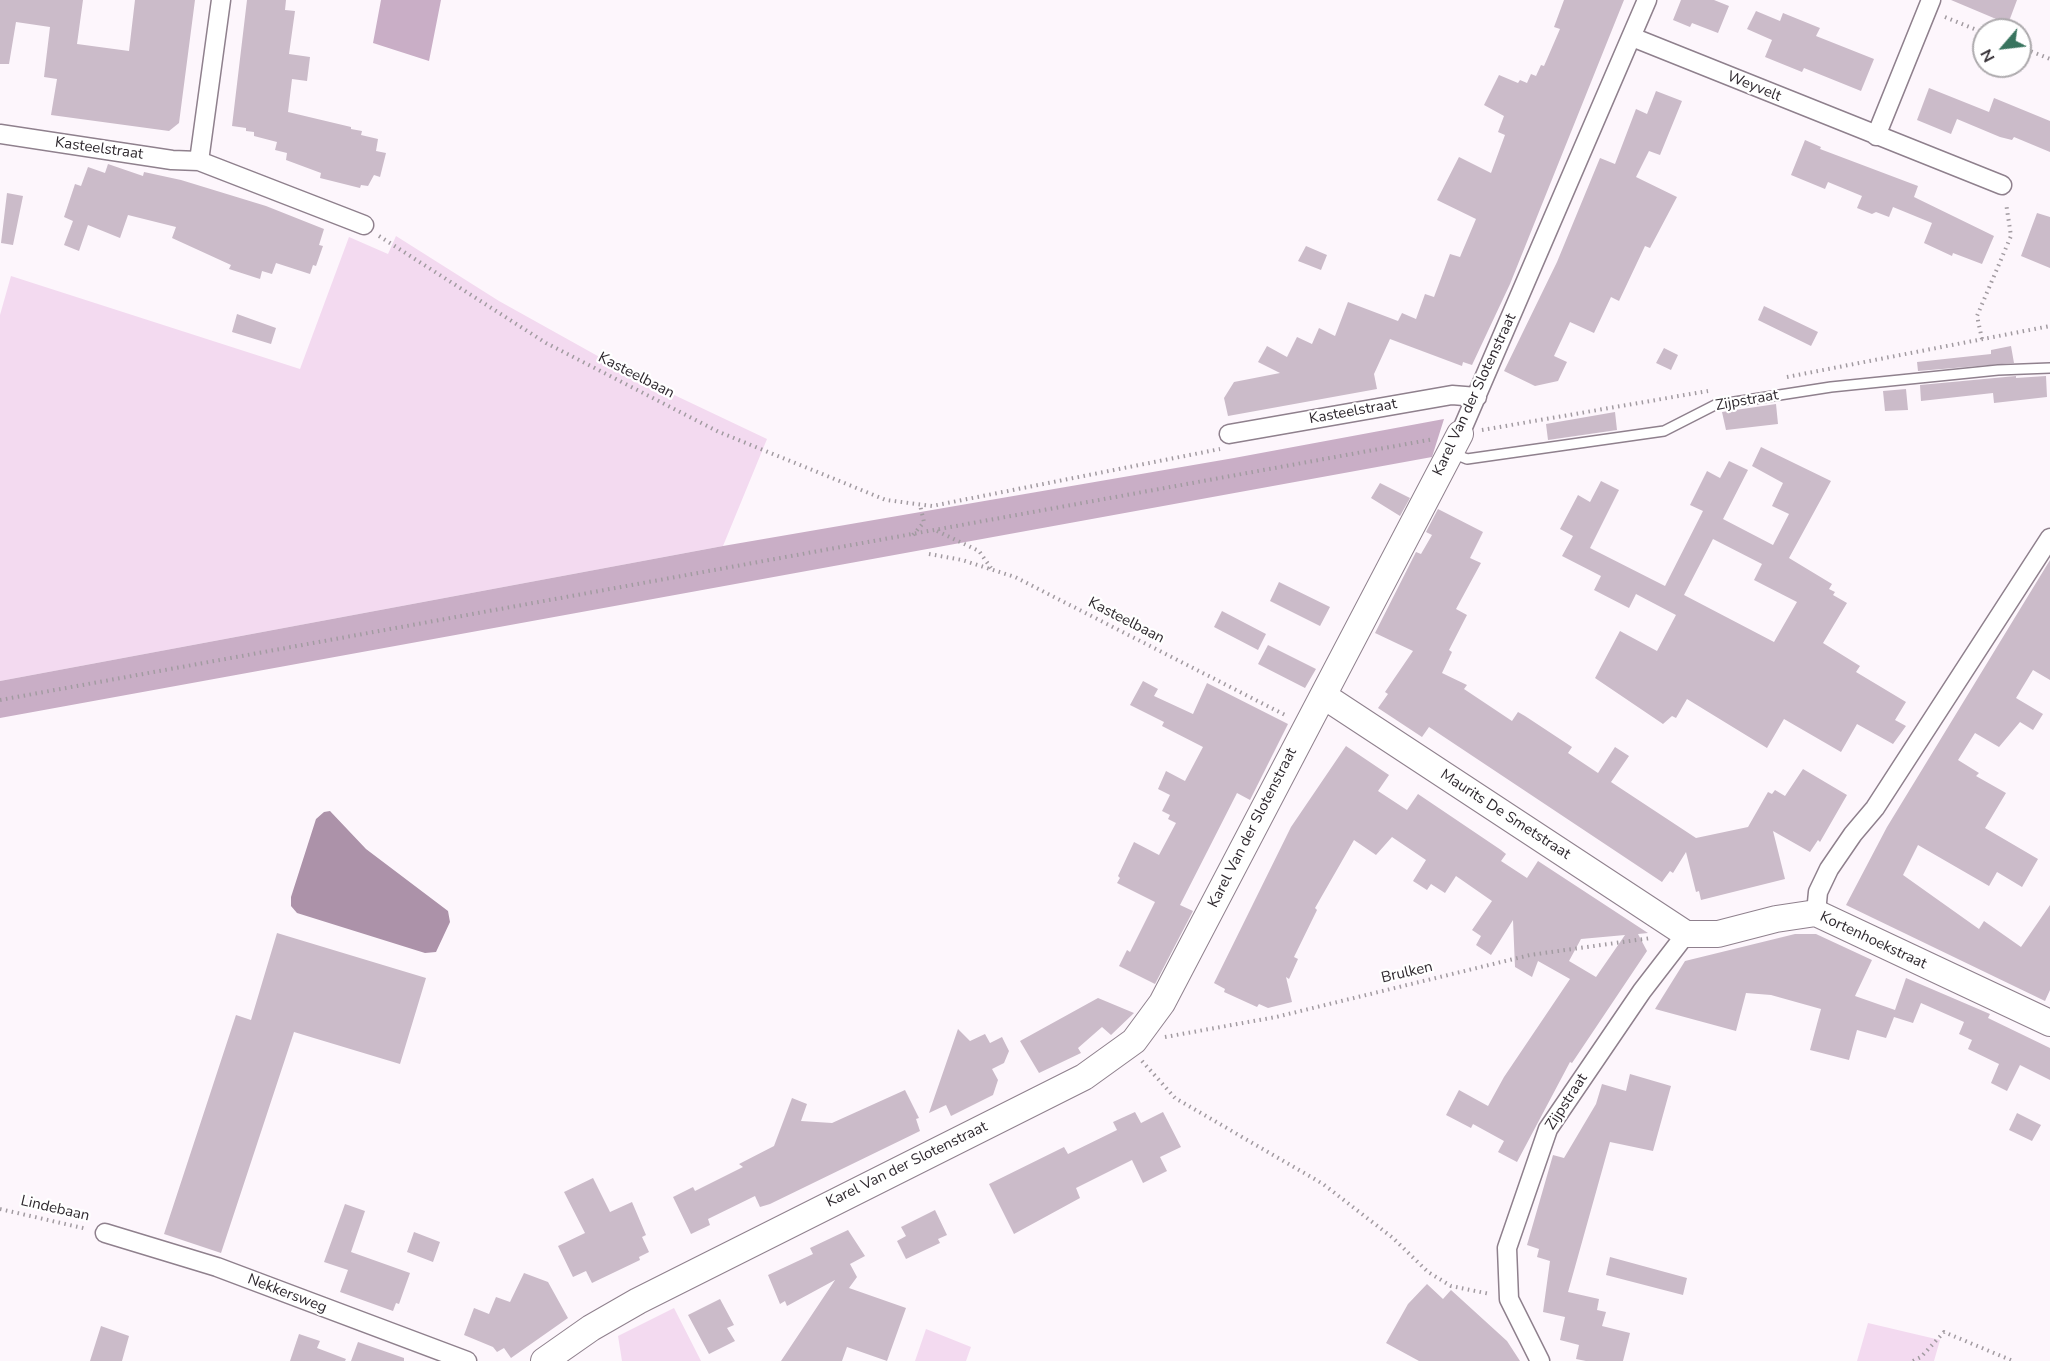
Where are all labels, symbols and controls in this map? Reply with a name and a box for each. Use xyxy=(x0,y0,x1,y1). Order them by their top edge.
north arrow xyxy=(1972,18,2032,78)
text: N xyxy=(1975,45,2000,66)
street label: Weyvelt xyxy=(1724,68,1784,106)
street label: Kasteelstraat xyxy=(54,134,144,164)
street label: Karel Van der Slotenstraat xyxy=(1429,311,1521,479)
street label: Kasteelbaan xyxy=(595,349,677,403)
street label: Zijpstraat xyxy=(1714,387,1780,415)
street label: Kasteelstraat xyxy=(1308,395,1398,429)
street label: Kasteelbaan xyxy=(1085,594,1167,648)
street label: Karel Van der Slotenstraat xyxy=(1205,745,1301,911)
street label: Maurits De Smetstraat xyxy=(1437,766,1573,864)
street label: Kortenhoekstraat xyxy=(1817,908,1929,974)
street label: Brulken xyxy=(1380,958,1434,988)
street label: Zijpstraat xyxy=(1542,1070,1592,1134)
street label: Karel Van der Slotenstraat xyxy=(824,1118,990,1212)
street label: Lindebaan xyxy=(19,1192,91,1226)
street label: Nekkersweg xyxy=(245,1271,329,1317)

